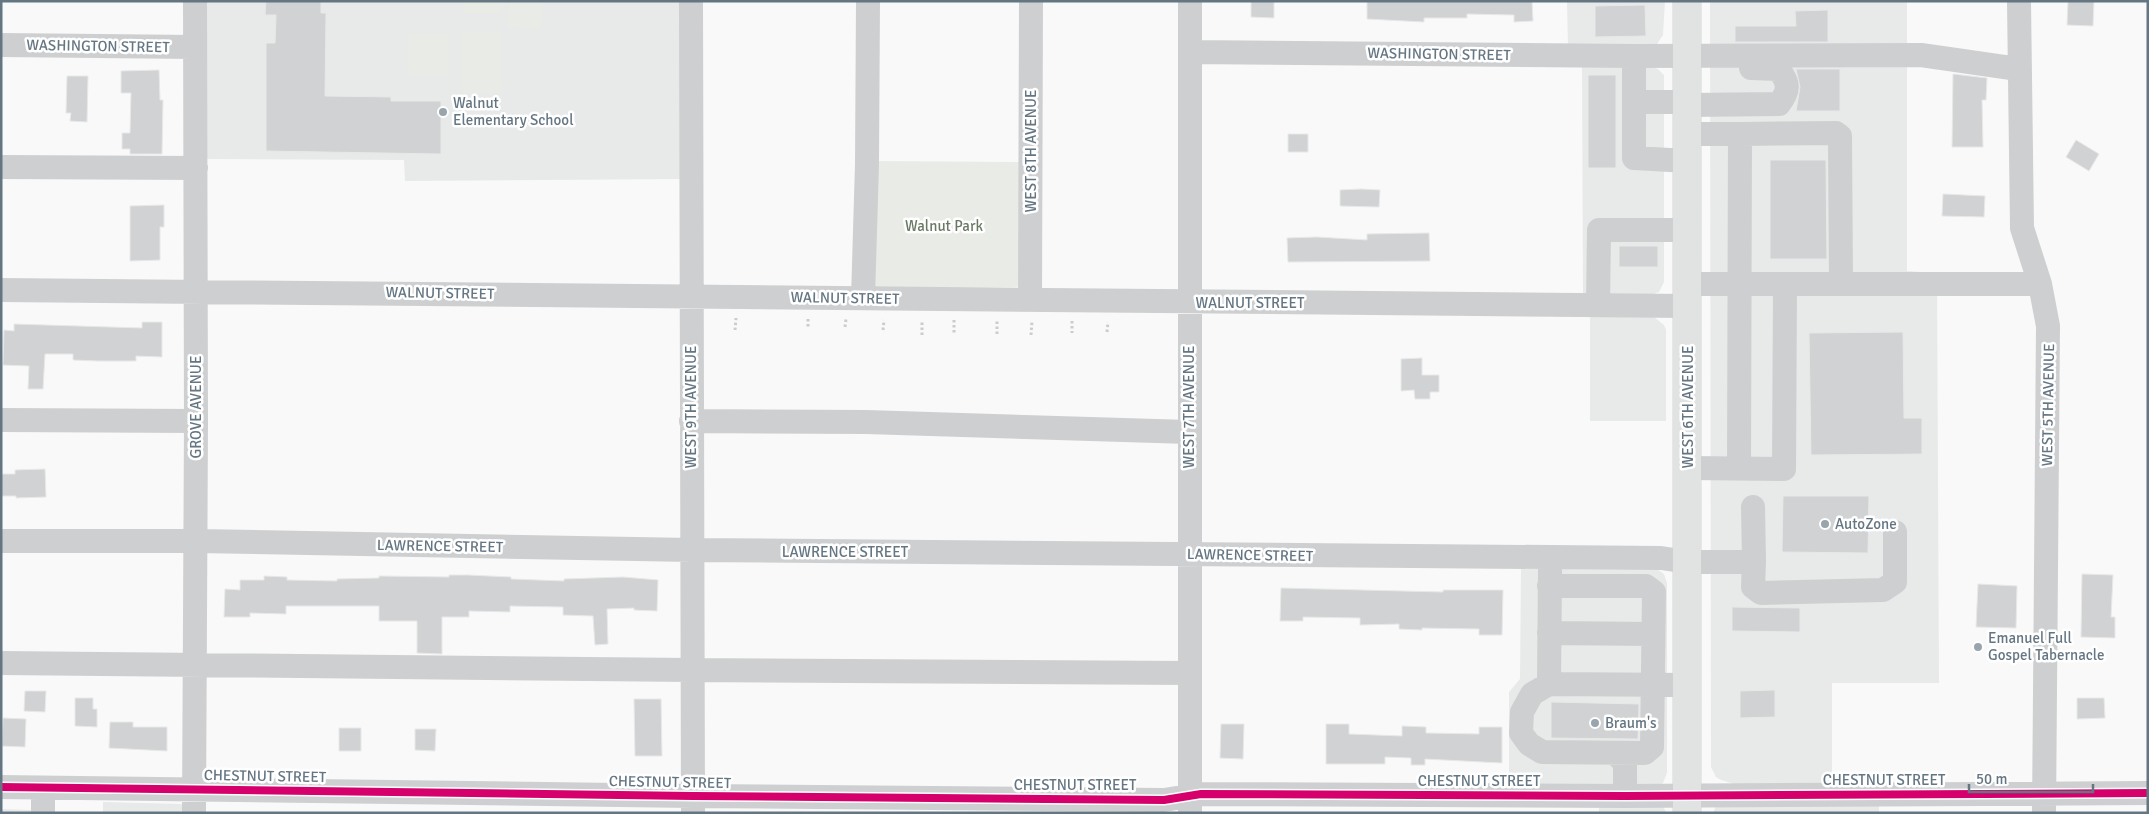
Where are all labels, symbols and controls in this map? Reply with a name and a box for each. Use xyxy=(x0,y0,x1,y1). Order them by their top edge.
street label: WASHINGTON STREET xyxy=(26,36,170,56)
street label: WASHINGTON STREET xyxy=(1367,44,1511,64)
street label: WEST 8TH AVENUE xyxy=(1022,90,1040,213)
place label: Walnut Elementary School xyxy=(453,94,574,129)
marker: Walnut Elementary School xyxy=(437,106,449,118)
park label: Walnut Park xyxy=(905,217,983,235)
street label: WALNUT STREET xyxy=(385,283,495,303)
street label: WALNUT STREET xyxy=(790,288,900,308)
street label: WALNUT STREET xyxy=(1196,294,1305,312)
street label: WEST 5TH AVENUE xyxy=(2038,343,2058,467)
street label: WEST 9TH AVENUE xyxy=(682,346,700,469)
street label: WEST 7TH AVENUE xyxy=(1180,346,1198,469)
street label: WEST 6TH AVENUE xyxy=(1679,346,1697,469)
street label: GROVE AVENUE xyxy=(187,356,205,458)
place label: AutoZone xyxy=(1835,515,1897,533)
marker: AutoZone xyxy=(1819,518,1831,530)
street label: LAWRENCE STREET xyxy=(377,536,504,556)
street label: LAWRENCE STREET xyxy=(782,543,909,561)
street label: LAWRENCE STREET xyxy=(1187,545,1314,565)
place label: Emanuel Full Gospel Tabernacle xyxy=(1988,629,2105,664)
marker: Emanuel Full Gospel Tabernacle xyxy=(1972,641,1984,653)
place label: Braum's xyxy=(1605,714,1657,732)
marker: Braum's xyxy=(1589,717,1601,729)
scale bar xyxy=(1969,762,2093,794)
street label: CHESTNUT STREET xyxy=(204,766,327,786)
text: 50 m xyxy=(1976,770,2007,788)
street label: CHESTNUT STREET xyxy=(1823,771,1946,789)
street label: CHESTNUT STREET xyxy=(609,772,732,792)
street label: CHESTNUT STREET xyxy=(1418,772,1541,790)
street label: CHESTNUT STREET xyxy=(1014,776,1137,794)

